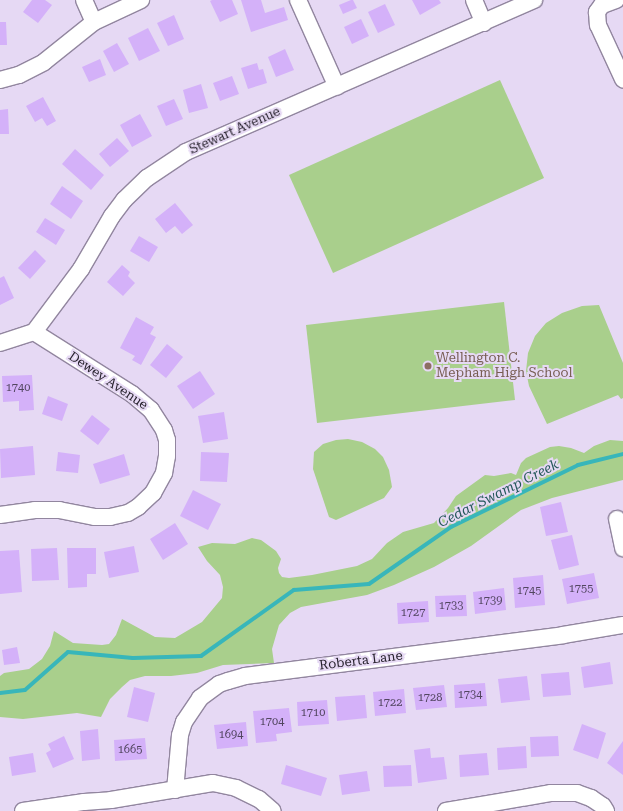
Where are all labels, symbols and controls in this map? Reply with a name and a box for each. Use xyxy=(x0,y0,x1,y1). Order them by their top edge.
street label: Stewart Avenue xyxy=(187,104,283,158)
street label: Dewey Avenue xyxy=(65,349,151,413)
place label: Wellington C. Mepham High School xyxy=(436,351,572,382)
marker: Wellington C. Mepham High School xyxy=(423,361,433,371)
house number: 1740 xyxy=(6,381,30,395)
water label: Cedar Swamp Creek xyxy=(435,455,561,531)
house number: 1755 xyxy=(569,582,593,596)
house number: 1745 xyxy=(517,584,541,598)
house number: 1739 xyxy=(478,594,502,608)
house number: 1733 xyxy=(439,599,463,613)
house number: 1727 xyxy=(401,606,425,620)
street label: Roberta Lane xyxy=(318,648,404,674)
house number: 1734 xyxy=(458,688,482,702)
house number: 1728 xyxy=(418,691,442,705)
house number: 1722 xyxy=(378,696,402,710)
house number: 1710 xyxy=(301,706,325,720)
house number: 1704 xyxy=(260,715,284,729)
house number: 1694 xyxy=(219,728,243,742)
house number: 1665 xyxy=(118,743,142,757)

